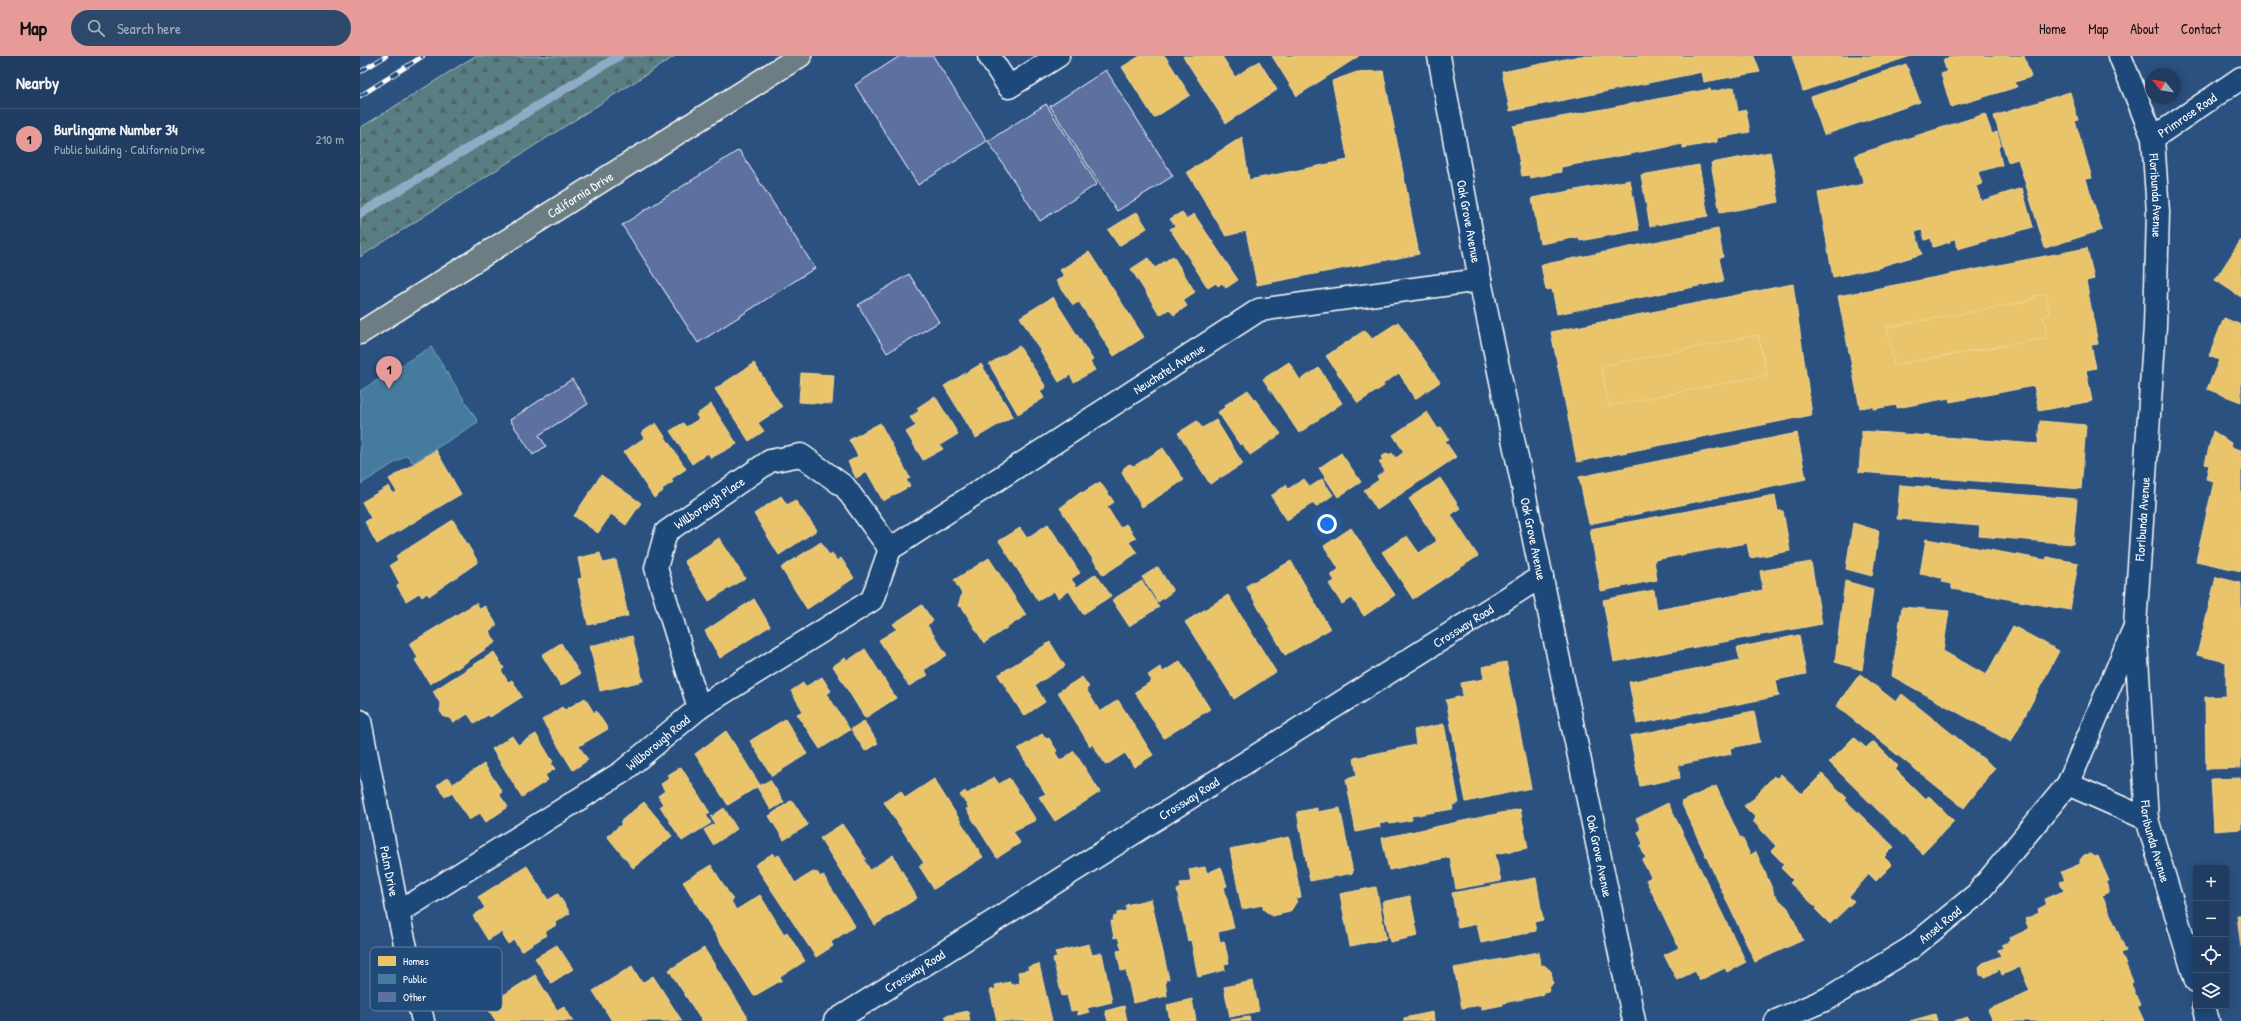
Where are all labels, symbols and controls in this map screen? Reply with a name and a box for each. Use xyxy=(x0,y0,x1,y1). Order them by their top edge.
search box xyxy=(71,10,351,46)
text: Map xyxy=(20,15,47,41)
icon: search xyxy=(85,17,107,39)
text: Search here xyxy=(117,18,181,39)
text: Home xyxy=(2039,19,2066,38)
text: Map xyxy=(2088,19,2108,38)
text: About xyxy=(2130,19,2159,38)
text: Contact xyxy=(2181,19,2221,38)
north arrow xyxy=(2145,68,2181,104)
text: Nearby xyxy=(16,71,59,94)
street label: Primrose Road xyxy=(2154,88,2220,141)
text: Burlingame Number 34 xyxy=(54,119,178,140)
text: 1 xyxy=(27,130,31,148)
text: 210 m xyxy=(316,130,344,148)
text: Public building · California Drive xyxy=(54,140,205,158)
street label: Floribunda Avenue xyxy=(2145,152,2167,238)
street label: California Drive xyxy=(543,167,617,222)
street label: Oak Grove Avenue xyxy=(1453,178,1486,264)
street label: Neuchatel Avenue xyxy=(1129,339,1208,398)
pin: 1 xyxy=(376,356,402,389)
street label: Willborough Place xyxy=(670,472,748,533)
street label: Floribunda Avenue xyxy=(2130,476,2154,563)
street label: Oak Grove Avenue xyxy=(1516,496,1551,582)
your location xyxy=(1317,514,1337,534)
street label: Crossway Road xyxy=(1429,600,1497,652)
street label: Willborough Road xyxy=(622,710,693,774)
street label: Crossway Road xyxy=(1155,773,1222,824)
street label: Floribunda Avenue xyxy=(2137,799,2175,884)
street label: Oak Grove Avenue xyxy=(1582,813,1617,899)
street label: Palm Drive xyxy=(376,844,404,898)
map controls xyxy=(2193,865,2229,1009)
button: + xyxy=(2193,865,2229,901)
button: − xyxy=(2193,901,2229,937)
street label: Ansel Road xyxy=(1915,902,1965,947)
button: locate xyxy=(2193,937,2229,973)
street label: Crossway Road xyxy=(881,945,948,997)
legend xyxy=(370,947,502,1011)
text: Homes xyxy=(403,954,429,968)
text: Public xyxy=(403,972,428,986)
button: layers xyxy=(2193,973,2229,1009)
text: Other xyxy=(403,990,427,1004)

